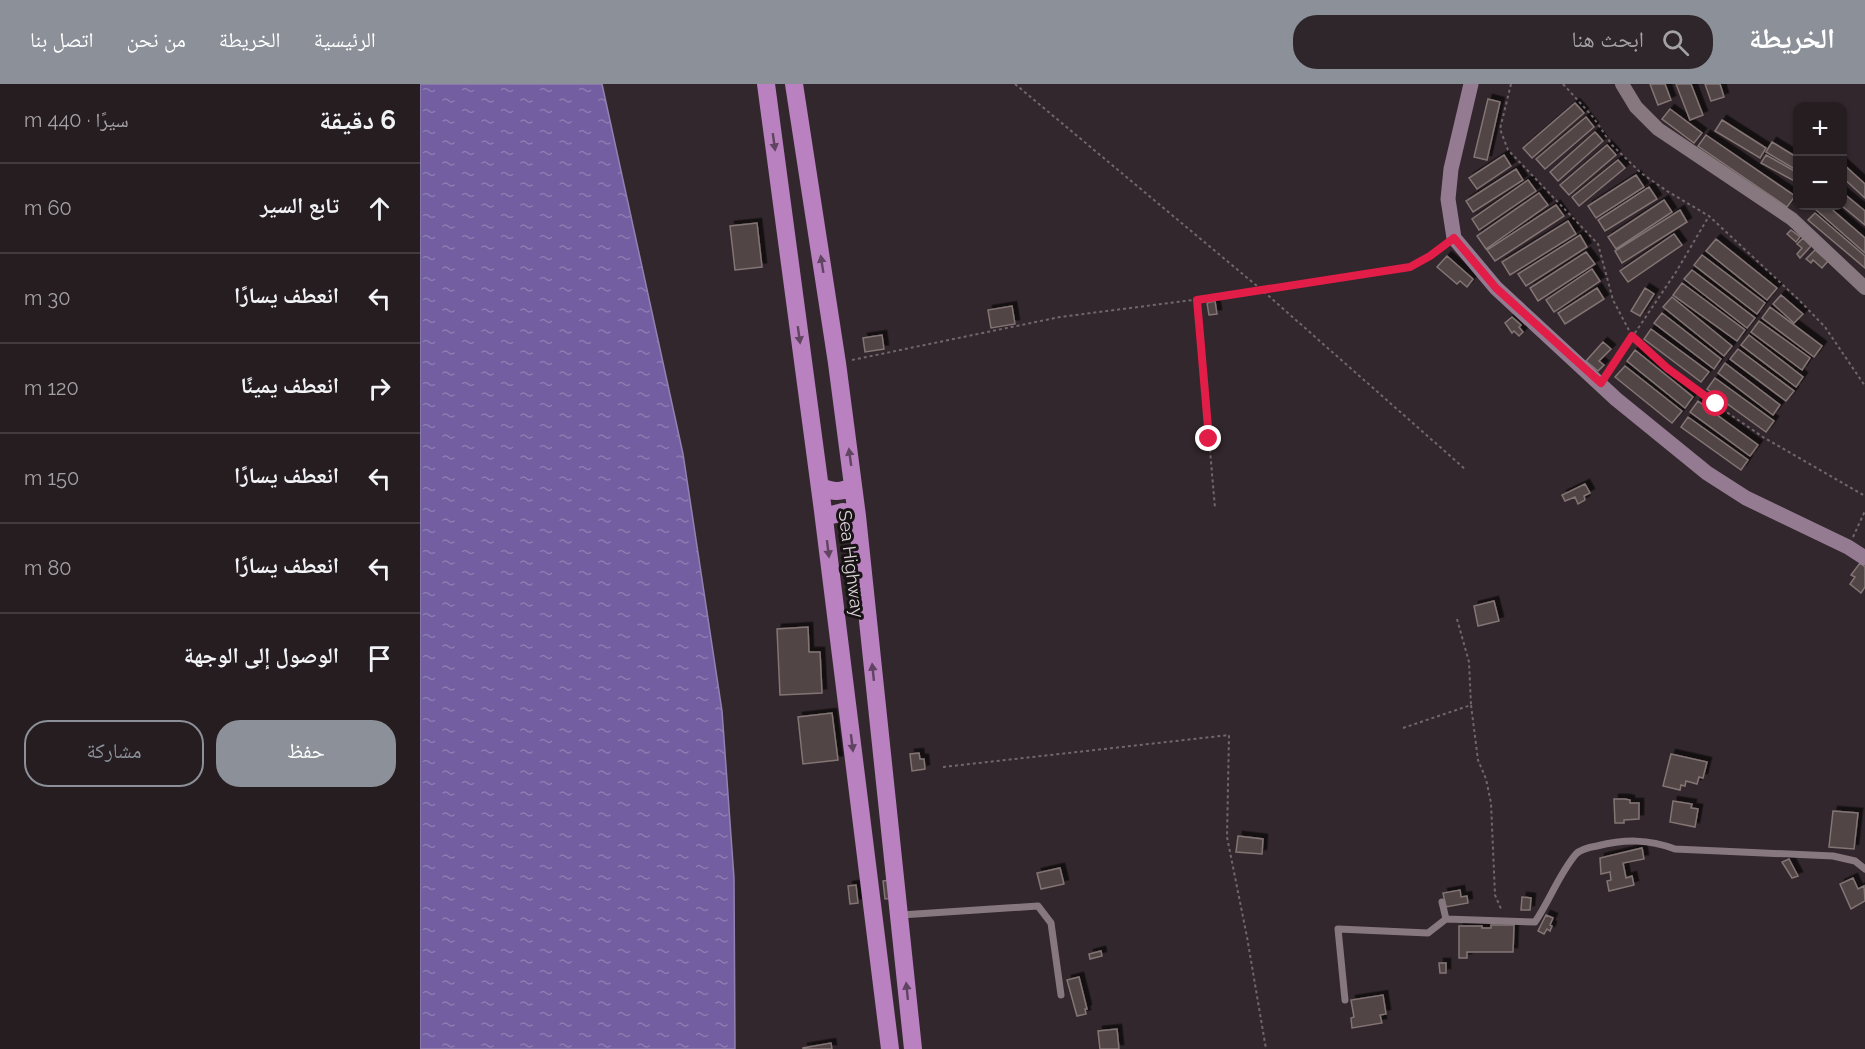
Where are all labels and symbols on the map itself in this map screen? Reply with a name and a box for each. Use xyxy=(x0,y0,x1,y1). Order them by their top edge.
one-way arrow xyxy=(769,133,779,152)
one-way arrow xyxy=(817,254,826,273)
one-way arrow xyxy=(795,326,804,345)
route start xyxy=(1702,390,1728,416)
route end xyxy=(1195,425,1221,451)
one-way arrow xyxy=(845,447,854,466)
street label: Sea Highway xyxy=(834,509,869,619)
one-way arrow xyxy=(823,540,833,559)
one-way arrow xyxy=(868,662,878,681)
one-way arrow xyxy=(848,733,857,752)
one-way arrow xyxy=(902,981,912,1000)

